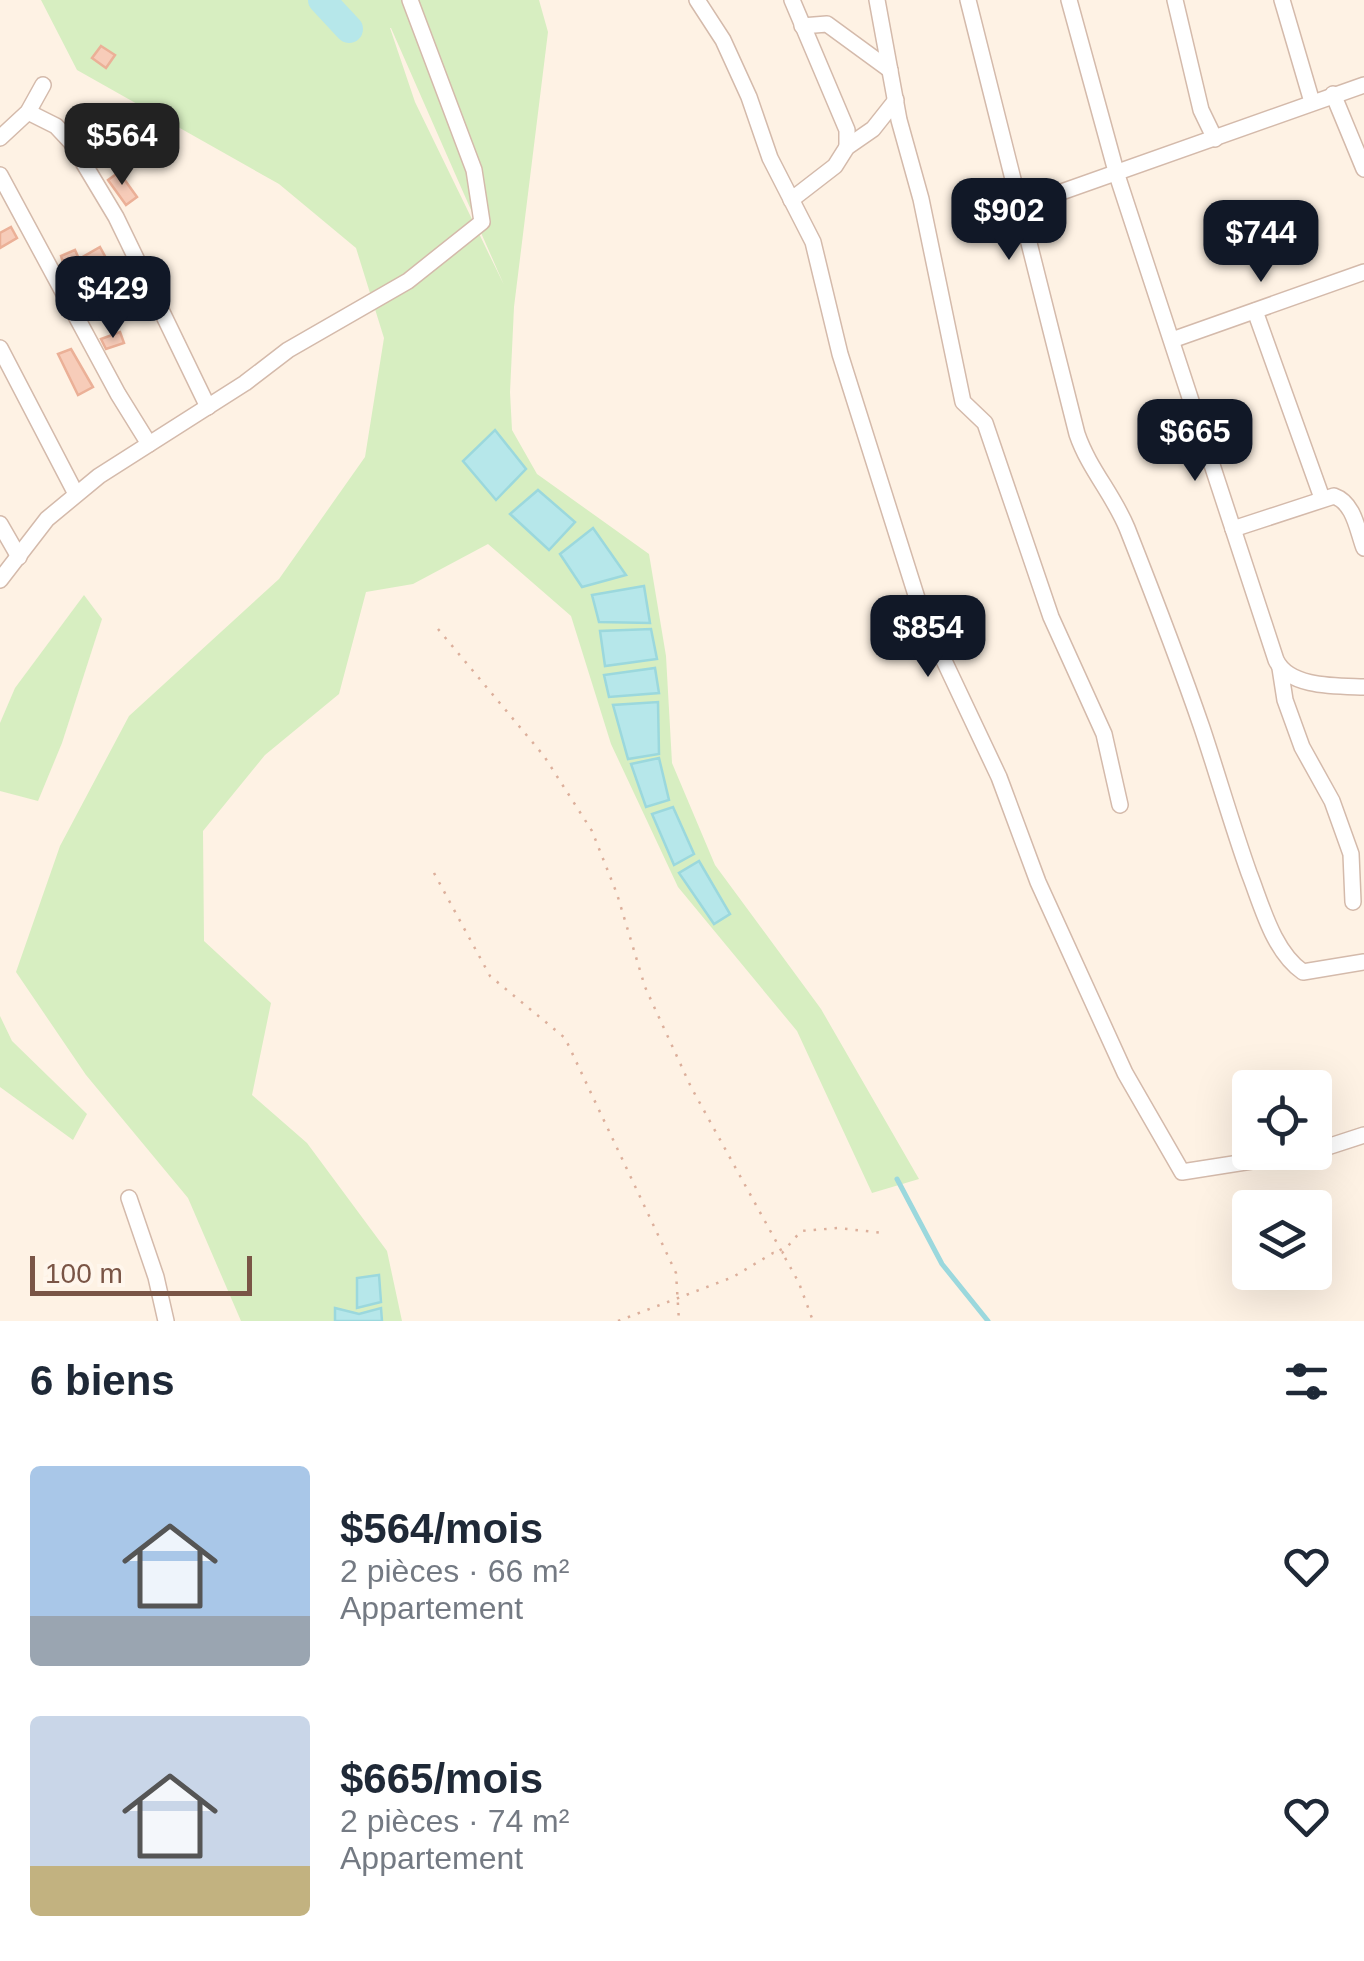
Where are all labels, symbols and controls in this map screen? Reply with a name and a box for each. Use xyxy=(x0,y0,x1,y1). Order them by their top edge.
pin: $564 xyxy=(63,103,181,188)
text: $564 xyxy=(86,117,158,153)
pin: $902 xyxy=(950,178,1068,263)
text: $902 xyxy=(973,192,1045,228)
pin: $744 xyxy=(1202,200,1320,285)
text: $744 xyxy=(1225,214,1297,250)
pin: $429 xyxy=(54,256,172,341)
text: $429 xyxy=(77,270,149,306)
pin: $665 xyxy=(1136,399,1254,484)
text: $665 xyxy=(1159,413,1231,449)
pin: $854 xyxy=(869,595,987,680)
text: $854 xyxy=(892,609,964,645)
map controls xyxy=(1232,1070,1332,1290)
button: locate xyxy=(1232,1070,1332,1170)
button: layers xyxy=(1232,1190,1332,1290)
scale bar xyxy=(30,1251,252,1296)
text: 100 m xyxy=(45,1258,123,1289)
icon: filters xyxy=(1279,1354,1334,1409)
text: 6 biens xyxy=(30,1357,175,1404)
text: $564/mois xyxy=(340,1505,543,1552)
icon: home xyxy=(110,1506,230,1626)
icon: heart xyxy=(1279,1539,1334,1594)
text: 2 pièces · 66 m² xyxy=(340,1553,569,1589)
text: Appartement xyxy=(340,1590,523,1626)
text: $665/mois xyxy=(340,1755,543,1802)
icon: home xyxy=(110,1756,230,1876)
icon: heart xyxy=(1279,1789,1334,1844)
text: 2 pièces · 74 m² xyxy=(340,1803,569,1839)
text: Appartement xyxy=(340,1840,523,1876)

